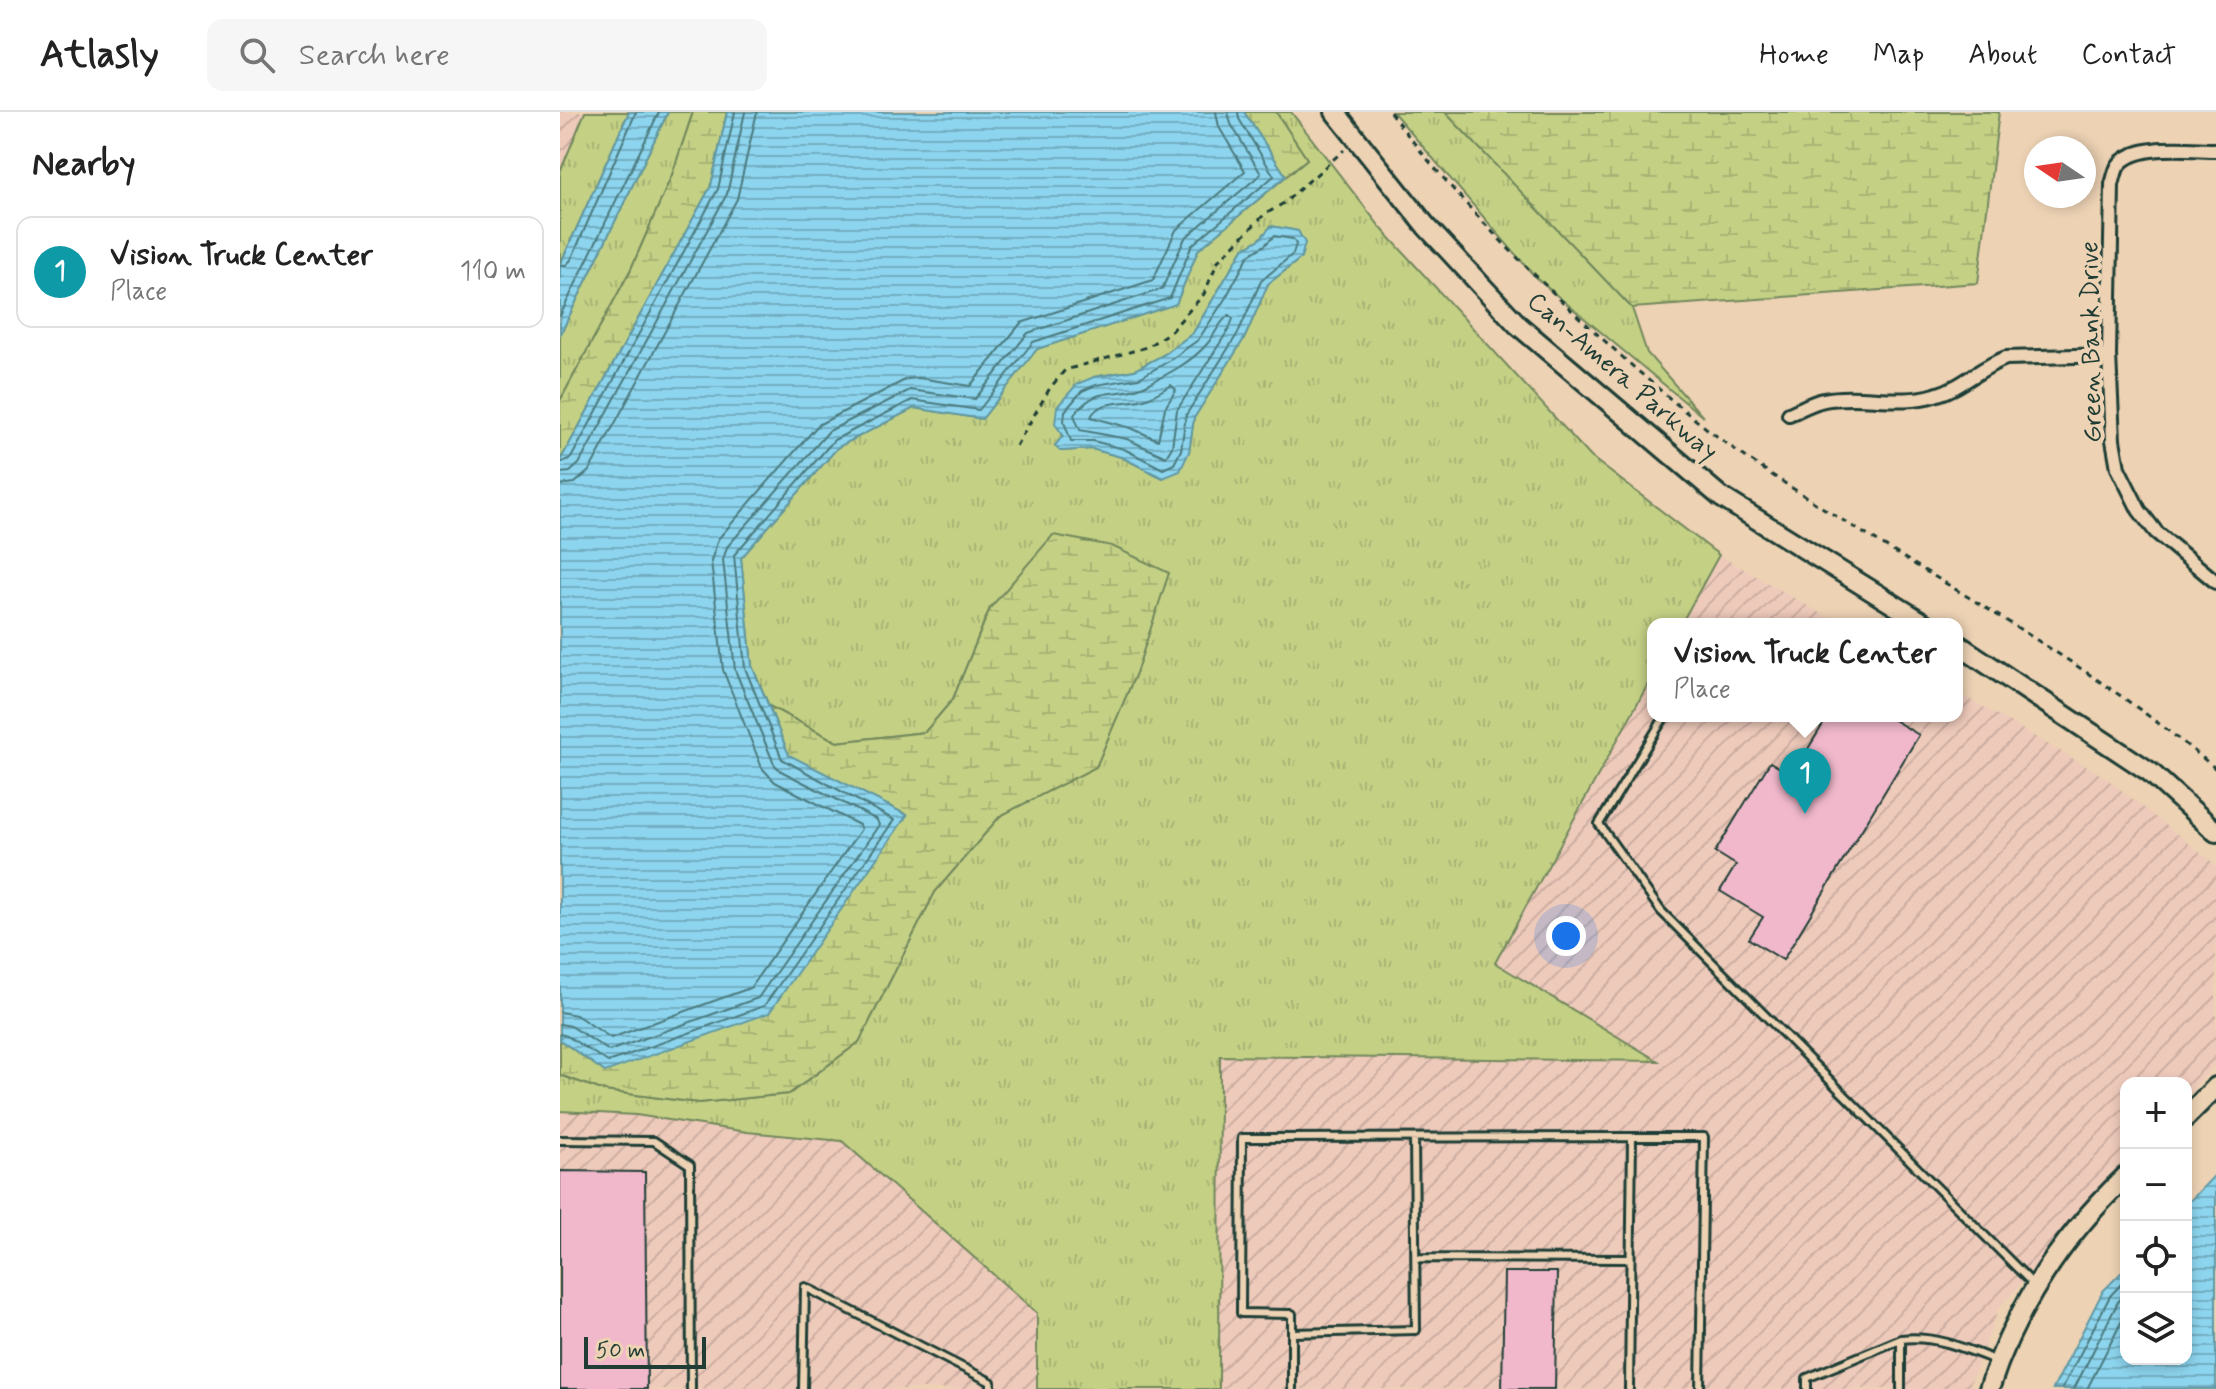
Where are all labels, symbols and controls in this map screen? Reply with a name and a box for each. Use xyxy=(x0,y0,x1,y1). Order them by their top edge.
search box xyxy=(207,19,767,91)
text: Atlasly xyxy=(40,31,159,80)
icon: search xyxy=(235,33,279,77)
text: Search here xyxy=(299,36,450,75)
text: Home xyxy=(1759,37,1829,74)
text: Map xyxy=(1873,37,1924,74)
text: About xyxy=(1968,37,2037,74)
text: Contact xyxy=(2081,37,2176,74)
north arrow xyxy=(2024,136,2096,208)
text: Nearby xyxy=(32,142,136,187)
text: Vision Truck Center xyxy=(110,236,373,275)
street label: Green Bank Drive xyxy=(2073,241,2111,443)
text: 1 xyxy=(54,255,66,289)
text: 110 m xyxy=(460,255,526,289)
text: Place xyxy=(110,275,167,309)
street label: Can-Amera Parkway xyxy=(1520,285,1724,469)
popup xyxy=(1647,618,1963,722)
text: Vision Truck Center xyxy=(1674,634,1936,673)
text: Place xyxy=(1674,673,1731,707)
pin: 1 xyxy=(1779,748,1831,814)
your location xyxy=(1546,916,1586,956)
map controls xyxy=(2120,1077,2192,1365)
button: + xyxy=(2120,1077,2192,1149)
button: − xyxy=(2120,1149,2192,1221)
button: locate xyxy=(2120,1221,2192,1293)
button: layers xyxy=(2120,1293,2192,1365)
scale bar xyxy=(584,1333,706,1369)
text: 50 m xyxy=(596,1337,645,1365)

